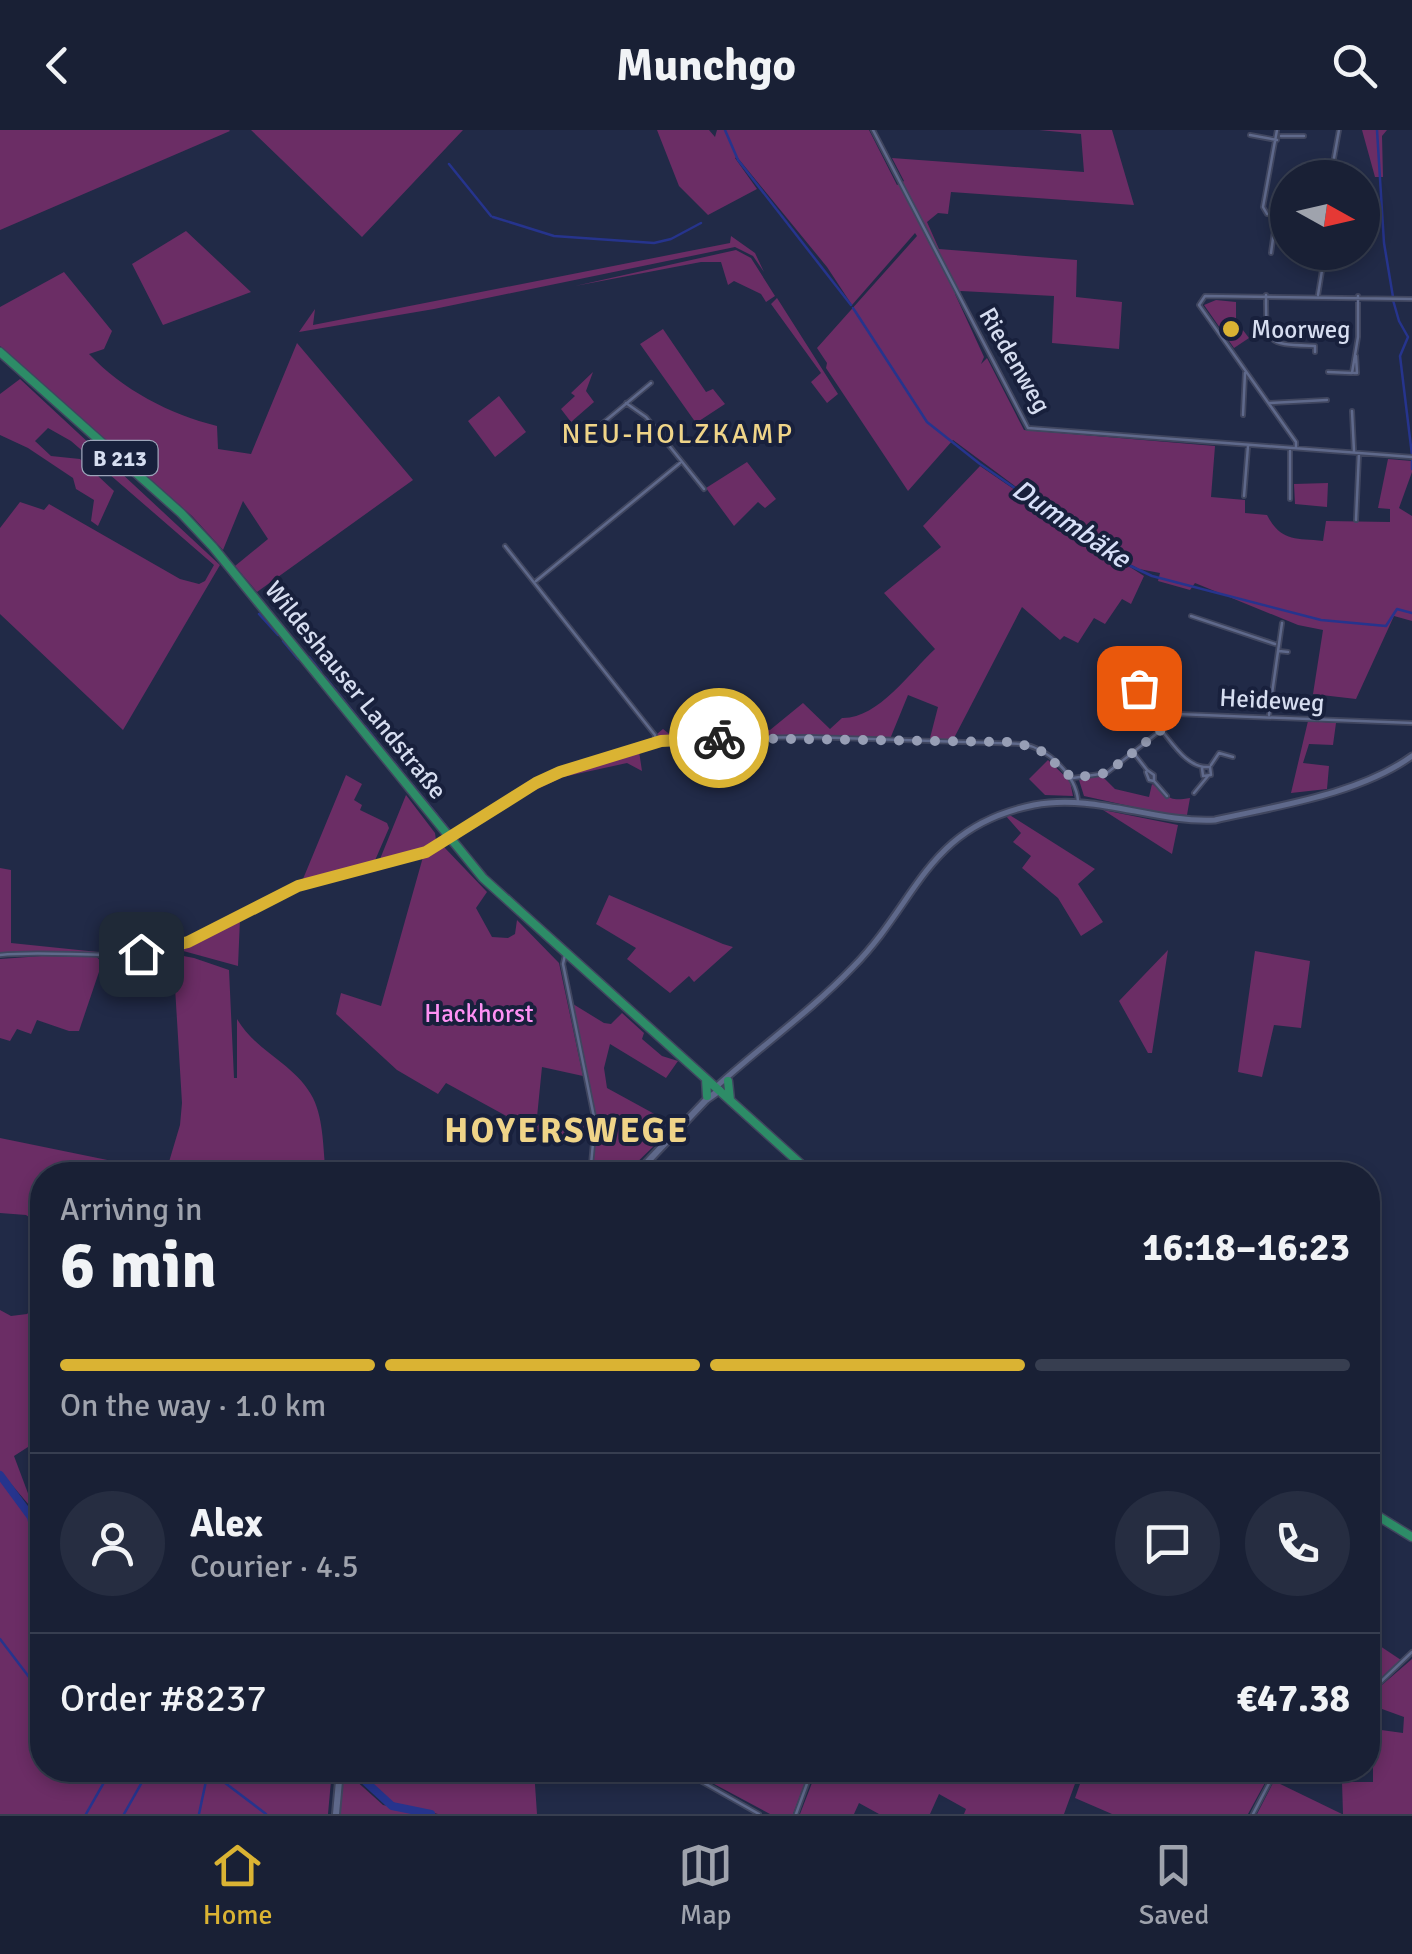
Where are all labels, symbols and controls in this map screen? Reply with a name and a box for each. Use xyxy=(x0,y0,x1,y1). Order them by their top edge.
icon: back xyxy=(30,38,85,93)
text: Munchgo xyxy=(616,38,796,93)
icon: search xyxy=(1327,38,1382,93)
north arrow xyxy=(1270,160,1380,270)
map controls xyxy=(1270,160,1380,270)
street label: Riedenweg xyxy=(972,302,1058,418)
place label: Moorweg xyxy=(1251,314,1350,345)
marker: Moorweg xyxy=(1220,318,1242,340)
district label: NEU-HOLZKAMP xyxy=(561,417,795,451)
road number: B 213 xyxy=(82,441,158,475)
water label: Dummbäke xyxy=(1006,472,1138,577)
street label: Wildeshauser Landstraße xyxy=(258,575,454,805)
pin xyxy=(1097,646,1182,731)
icon: bag xyxy=(1112,661,1167,716)
street label: Heideweg xyxy=(1219,682,1325,718)
courier xyxy=(669,688,769,788)
icon: bike xyxy=(692,711,747,766)
pin xyxy=(99,912,184,997)
icon: home xyxy=(114,927,169,982)
park label: Hackhorst xyxy=(424,998,534,1029)
district label: HOYERSWEGE xyxy=(444,1109,690,1152)
text: Arriving in xyxy=(60,1190,202,1229)
text: 16:18–16:23 xyxy=(1142,1224,1350,1271)
text: 6 min xyxy=(60,1226,217,1306)
text: On the way · 1.0 km xyxy=(60,1386,326,1425)
button: person xyxy=(60,1491,165,1596)
button: chat xyxy=(1115,1491,1220,1596)
button: phone xyxy=(1245,1491,1350,1596)
text: Alex xyxy=(190,1500,263,1547)
text: Courier · 4.5 xyxy=(190,1547,359,1586)
text: Order #8237 xyxy=(60,1675,267,1722)
text: €47.38 xyxy=(1237,1675,1350,1722)
tab: Home xyxy=(203,1838,273,1932)
tab: Map xyxy=(678,1838,733,1932)
tab: Saved xyxy=(1139,1838,1209,1932)

